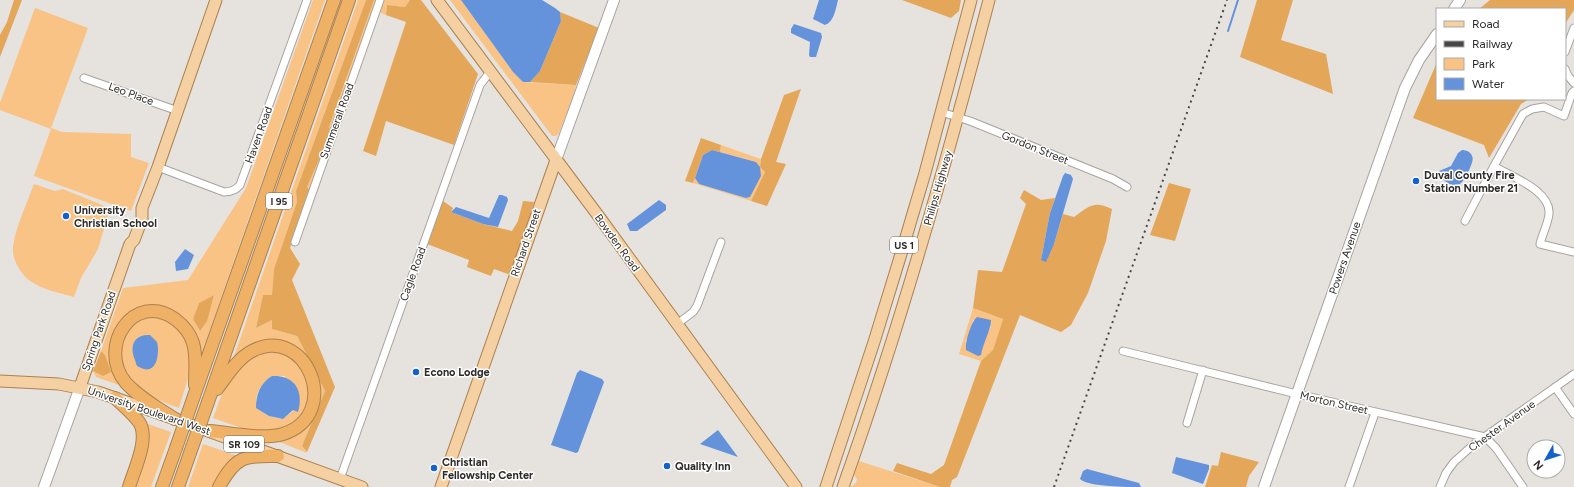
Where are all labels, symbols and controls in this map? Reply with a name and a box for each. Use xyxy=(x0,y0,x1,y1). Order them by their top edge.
legend xyxy=(1436,8,1566,100)
text: Road xyxy=(1472,17,1500,31)
text: Railway xyxy=(1472,37,1513,51)
text: Park xyxy=(1472,57,1495,71)
text: Water xyxy=(1472,77,1504,91)
street label: Leo Place xyxy=(107,80,155,108)
street label: Summerall Road xyxy=(317,81,357,161)
street label: Haven Road xyxy=(243,105,275,165)
street label: Gordon Street xyxy=(1000,129,1070,167)
street label: Philips Highway xyxy=(921,149,955,227)
place label: Duval County Fire Station Number 21 xyxy=(1424,169,1518,195)
marker: Duval County Fire Station Number 21 xyxy=(1411,176,1421,186)
road number: I 95 xyxy=(266,193,292,209)
place label: University Christian School xyxy=(74,204,157,230)
street label: Richard Street xyxy=(508,207,544,279)
marker: University Christian School xyxy=(61,211,71,221)
street label: Bowden Road xyxy=(592,212,642,274)
street label: Powers Avenue xyxy=(1327,220,1363,296)
road number: US 1 xyxy=(890,237,918,253)
street label: Cagle Road xyxy=(397,245,429,303)
street label: Spring Park Road xyxy=(79,289,119,373)
place label: Econo Lodge xyxy=(424,366,490,379)
marker: Econo Lodge xyxy=(411,367,421,377)
street label: University Boulevard West xyxy=(86,384,212,438)
street label: Morton Street xyxy=(1299,389,1369,417)
street label: Chester Avenue xyxy=(1466,398,1538,454)
road number: SR 109 xyxy=(224,436,264,452)
north arrow xyxy=(1526,439,1566,479)
place label: Christian Fellowship Center xyxy=(442,456,534,482)
text: N xyxy=(1531,458,1546,472)
place label: Quality Inn xyxy=(675,460,730,473)
marker: Quality Inn xyxy=(662,461,672,471)
marker: Christian Fellowship Center xyxy=(429,463,439,473)

